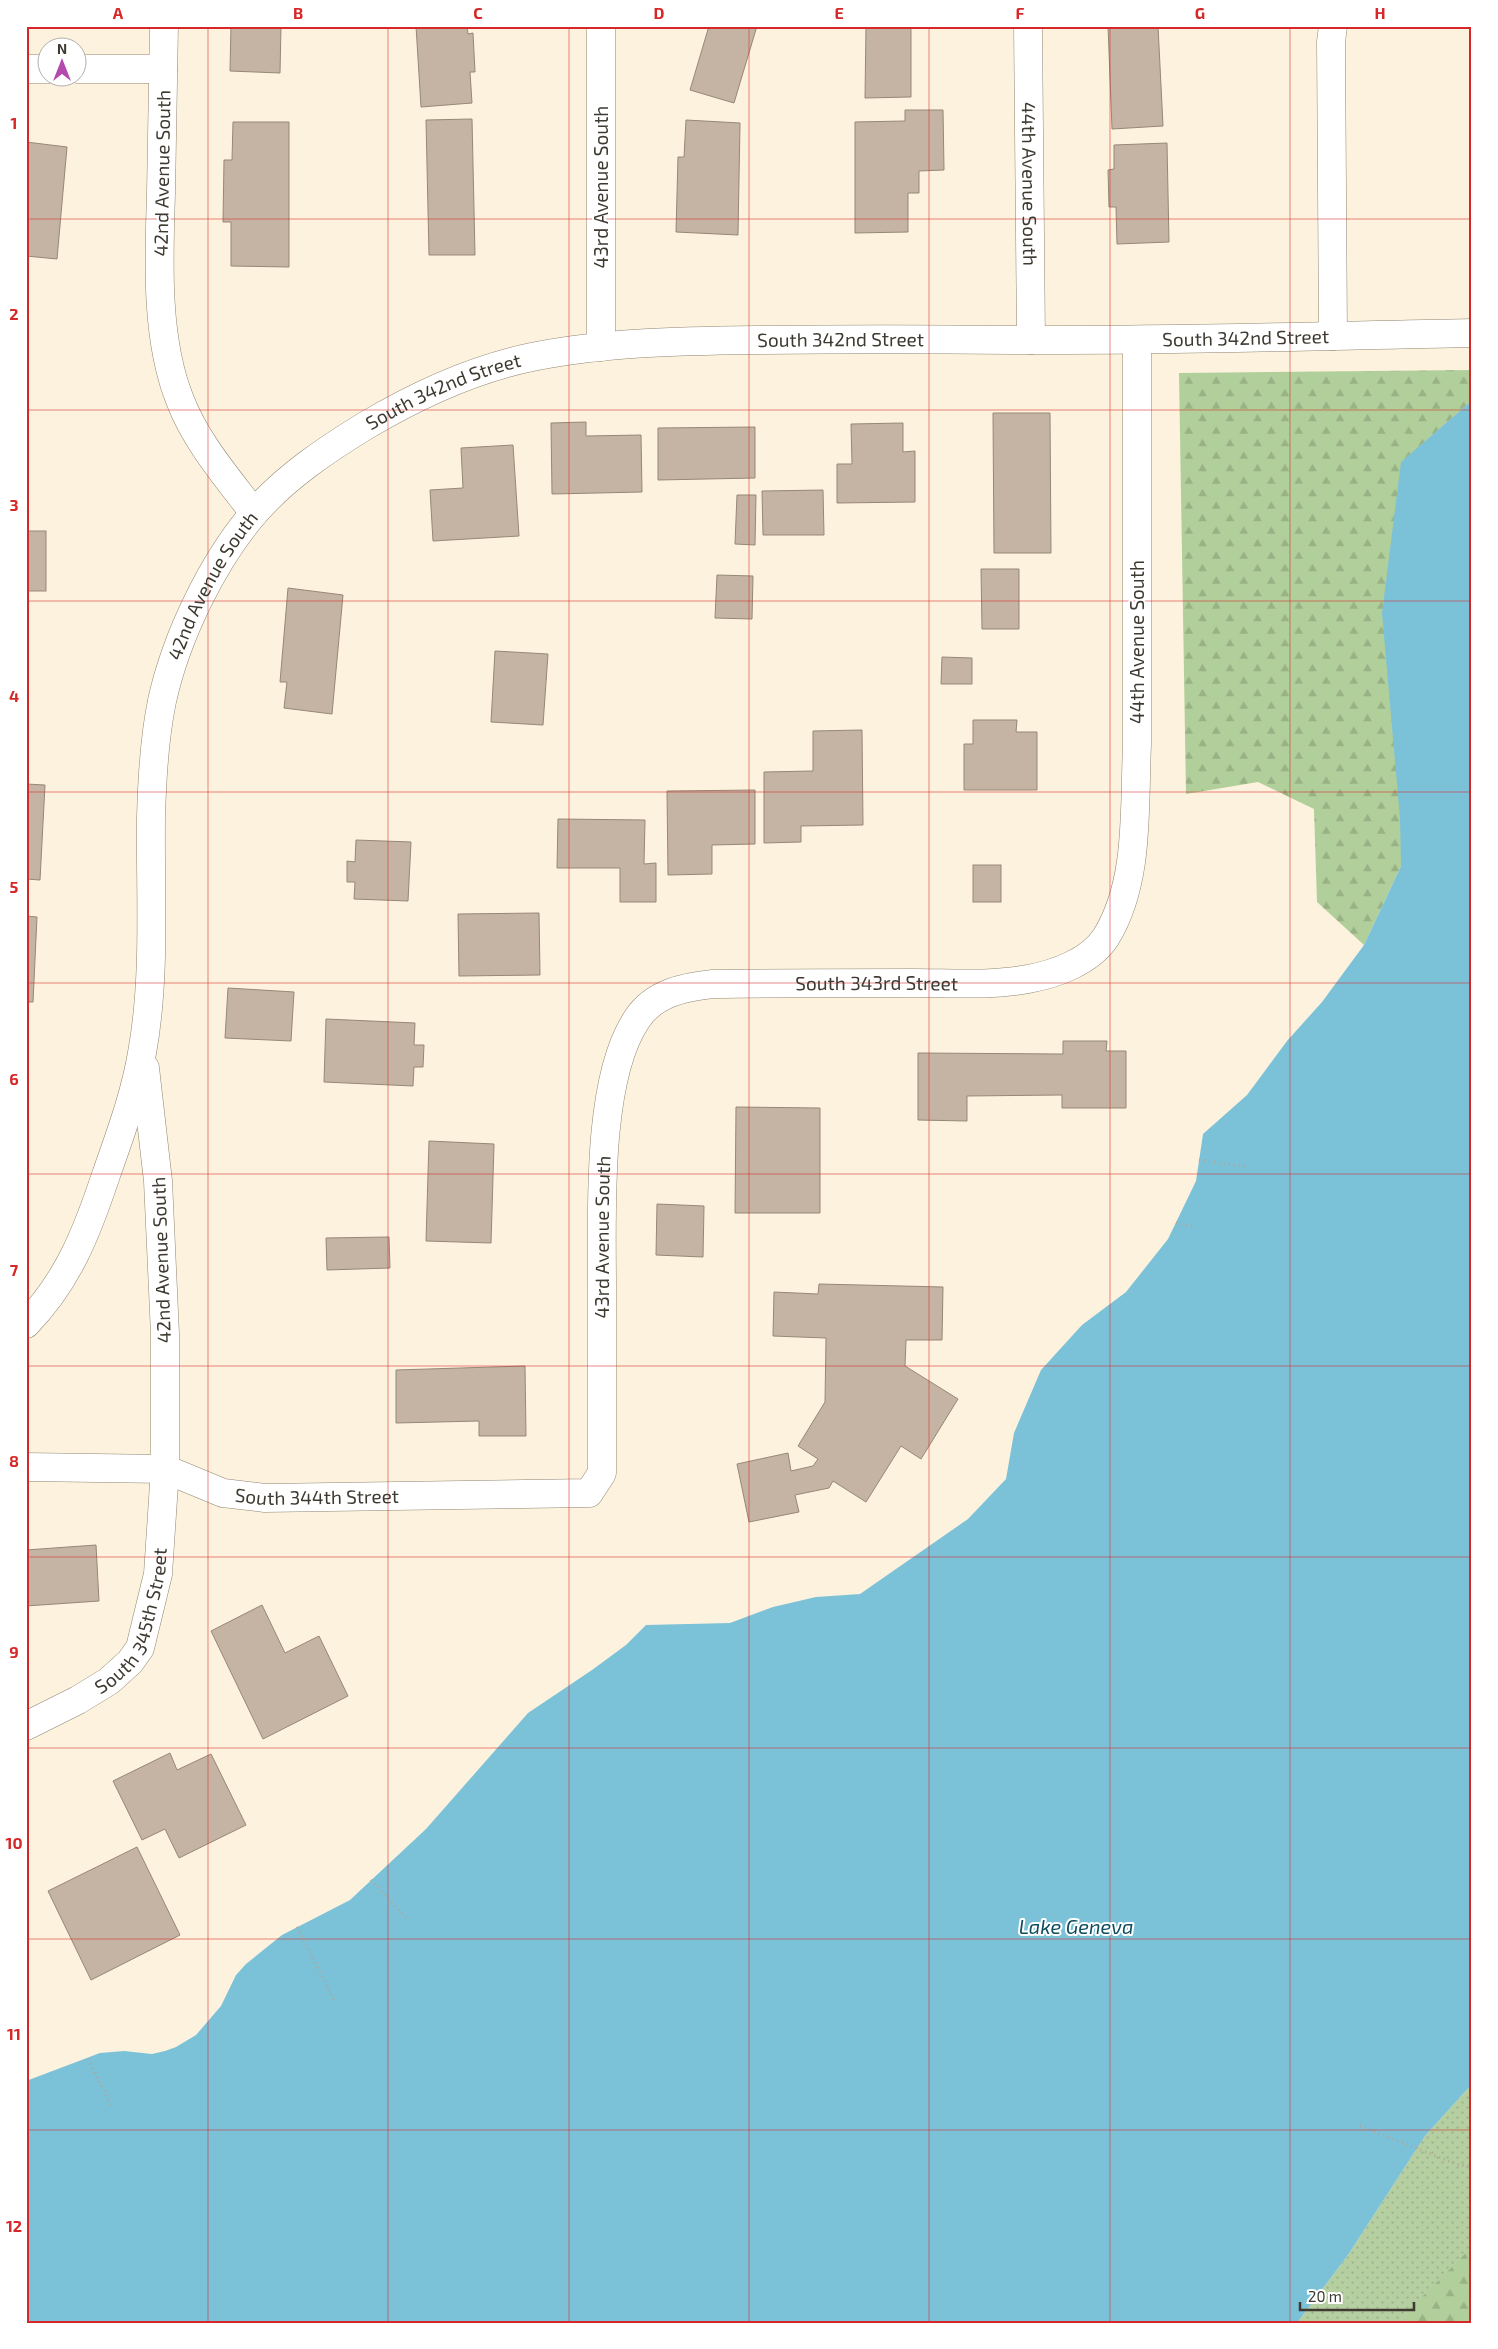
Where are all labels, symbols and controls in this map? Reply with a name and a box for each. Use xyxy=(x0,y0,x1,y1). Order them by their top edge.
text: A xyxy=(113,3,124,22)
text: B xyxy=(293,3,303,22)
text: C xyxy=(473,3,483,22)
text: D xyxy=(654,3,665,22)
text: E xyxy=(834,3,844,22)
text: F xyxy=(1016,3,1025,22)
text: G xyxy=(1195,3,1205,22)
text: H xyxy=(1374,3,1386,22)
north arrow xyxy=(38,38,88,88)
text: N xyxy=(57,40,67,57)
street label: 42nd Avenue South xyxy=(149,90,174,256)
street label: 44th Avenue South xyxy=(1018,102,1042,266)
street label: 43rd Avenue South xyxy=(589,106,612,268)
text: 1 xyxy=(11,113,17,132)
text: 2 xyxy=(9,304,19,323)
street label: South 342nd Street xyxy=(1162,324,1329,350)
street label: South 342nd Street xyxy=(757,327,924,351)
street label: South 342nd Street xyxy=(361,348,523,434)
text: 3 xyxy=(9,495,19,514)
street label: 42nd Avenue South xyxy=(162,506,262,663)
street label: 44th Avenue South xyxy=(1125,560,1148,724)
text: 4 xyxy=(9,686,19,705)
text: 5 xyxy=(10,877,19,896)
street label: South 343rd Street xyxy=(795,971,958,995)
text: 6 xyxy=(9,1069,19,1088)
street label: 43rd Avenue South xyxy=(590,1155,615,1318)
street label: 42nd Avenue South xyxy=(146,1176,175,1344)
text: 7 xyxy=(10,1260,19,1279)
text: 8 xyxy=(9,1451,19,1470)
street label: South 344th Street xyxy=(234,1483,399,1509)
street label: South 345th Street xyxy=(90,1547,171,1698)
text: 9 xyxy=(9,1642,19,1661)
text: 10 xyxy=(5,1833,23,1852)
water label: Lake Geneva xyxy=(1019,1914,1133,1938)
text: 11 xyxy=(7,2024,21,2043)
text: 12 xyxy=(6,2216,22,2235)
scale bar xyxy=(1300,2279,1414,2311)
text: 20 m xyxy=(1308,2287,1342,2305)

